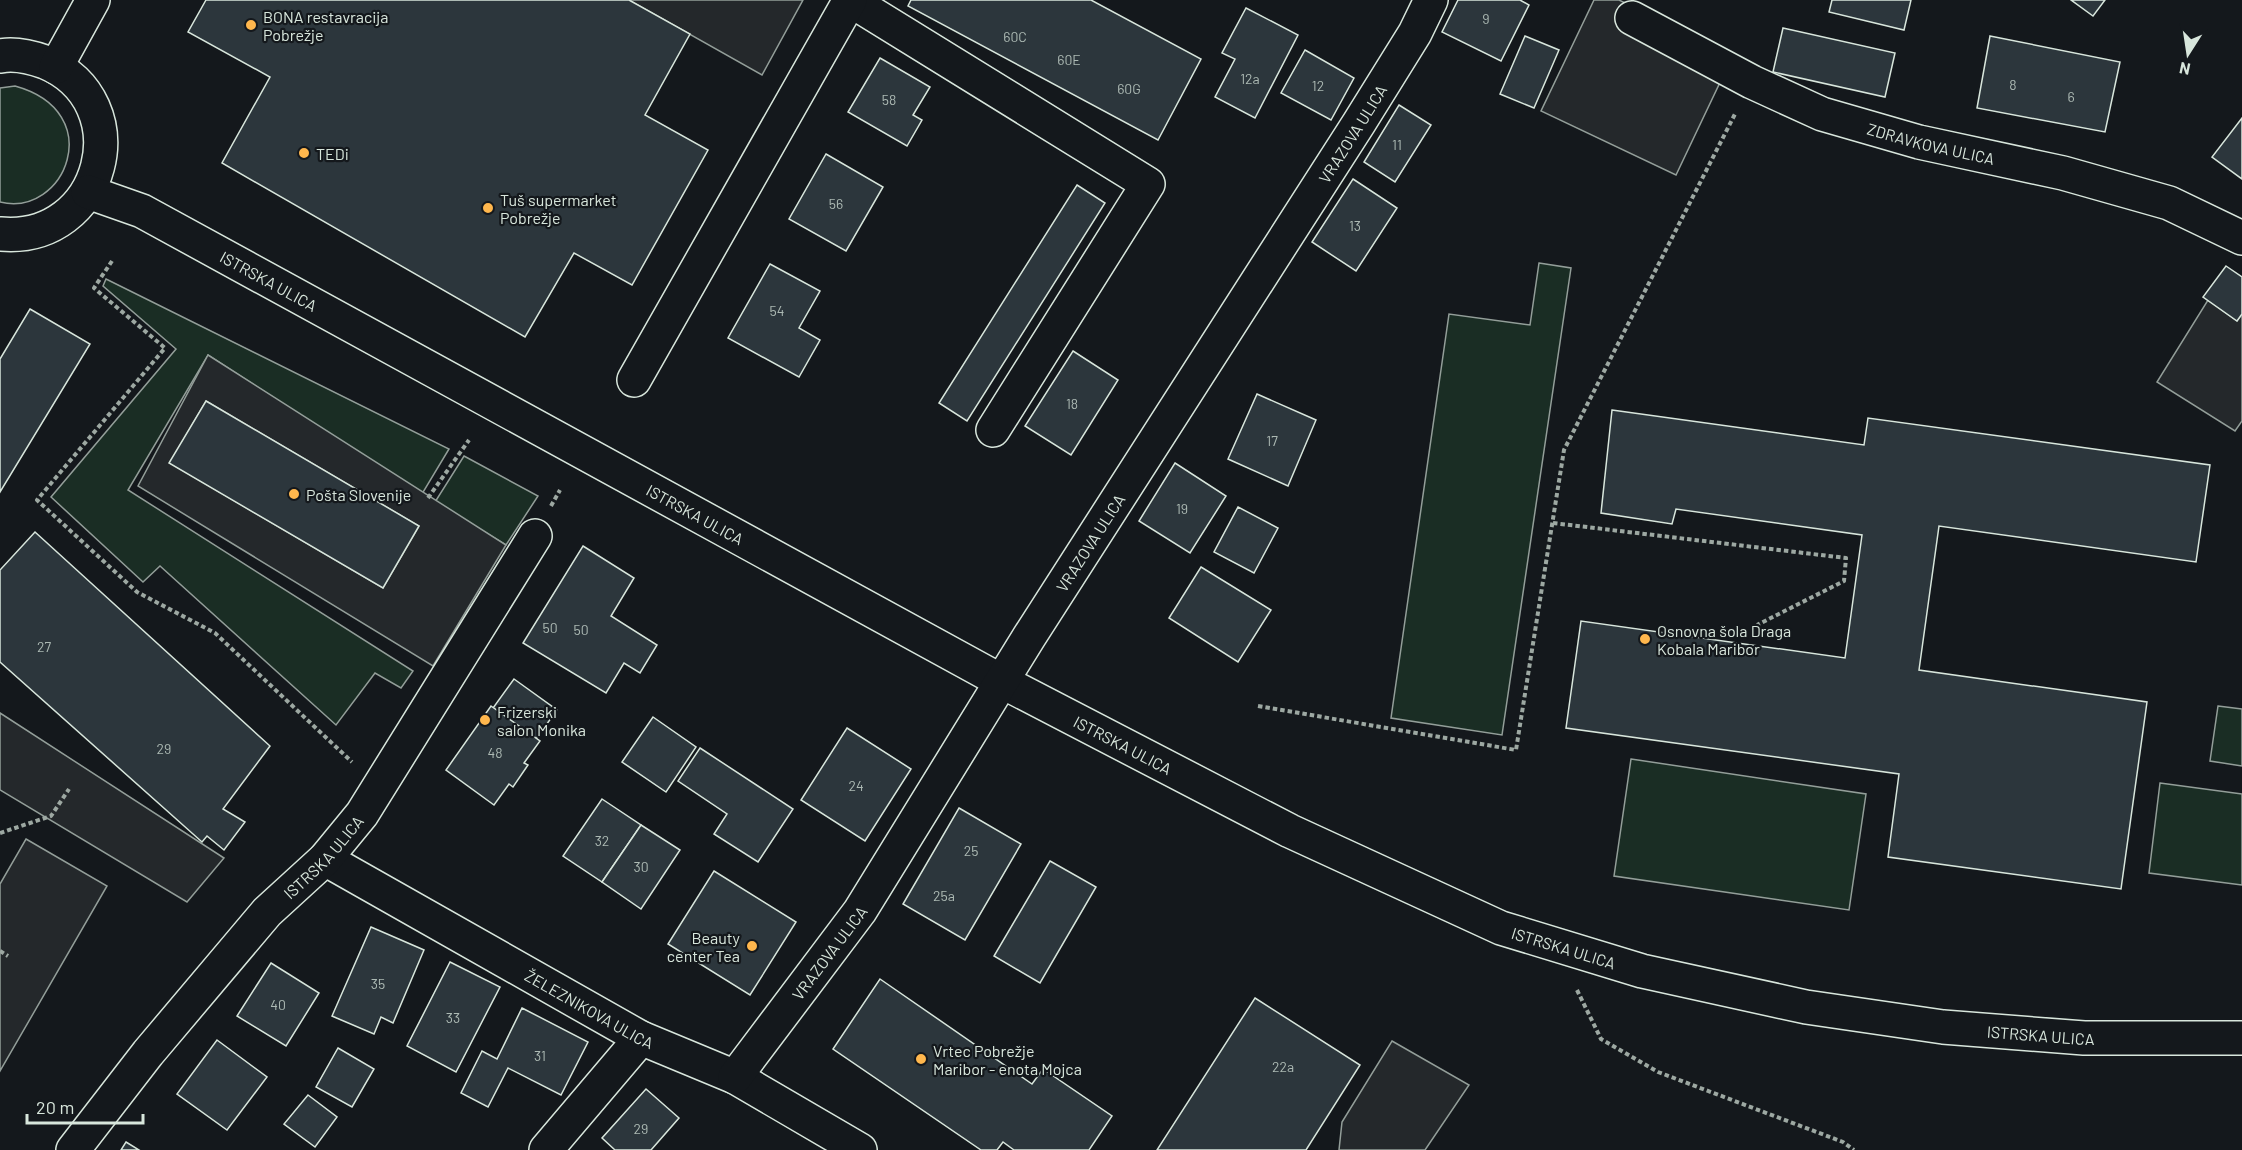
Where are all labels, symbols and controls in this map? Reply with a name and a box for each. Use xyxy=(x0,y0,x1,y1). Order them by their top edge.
place label: BONA restavracija Pobrežje xyxy=(263,7,388,44)
house number: 9 xyxy=(1482,10,1490,27)
marker: BONA restavracija Pobrežje xyxy=(244,18,258,32)
north arrow xyxy=(2158,24,2218,84)
house number: 60C xyxy=(1003,28,1027,45)
house number: 60E xyxy=(1057,51,1081,68)
text: N xyxy=(2178,59,2192,80)
house number: 12a xyxy=(1240,70,1260,87)
house number: 8 xyxy=(2009,76,2017,93)
house number: 12 xyxy=(1312,77,1324,94)
house number: 60G xyxy=(1117,80,1141,97)
street label: VRAZOVA ULICA xyxy=(1314,81,1390,186)
house number: 6 xyxy=(2067,88,2075,105)
house number: 58 xyxy=(882,91,896,108)
street label: ZDRAVKOVA ULICA xyxy=(1865,118,1997,168)
house number: 11 xyxy=(1392,136,1402,153)
place label: TEDi xyxy=(316,144,349,163)
marker: TEDi xyxy=(297,146,311,160)
place label: Tuš supermarket Pobrežje xyxy=(500,190,616,227)
house number: 56 xyxy=(829,195,843,212)
marker: Tuš supermarket Pobrežje xyxy=(481,201,495,215)
house number: 13 xyxy=(1349,217,1361,234)
street label: ISTRSKA ULICA xyxy=(217,246,321,315)
house number: 54 xyxy=(770,302,784,319)
house number: 18 xyxy=(1066,395,1078,412)
house number: 17 xyxy=(1266,432,1278,449)
street label: ISTRSKA ULICA xyxy=(644,480,747,548)
place label: Pošta Slovenije xyxy=(306,485,411,504)
marker: Pošta Slovenije xyxy=(287,487,301,501)
street label: VRAZOVA ULICA xyxy=(1051,490,1128,595)
house number: 19 xyxy=(1176,500,1188,517)
house number: 50 xyxy=(542,619,558,636)
house number: 50 xyxy=(573,621,589,638)
place label: Osnovna šola Draga Kobala Maribor xyxy=(1657,621,1791,658)
marker: Osnovna šola Draga Kobala Maribor xyxy=(1638,632,1652,646)
house number: 27 xyxy=(37,638,51,655)
place label: Frizerski salon Monika xyxy=(497,702,586,739)
street label: ISTRSKA ULICA xyxy=(1071,711,1176,778)
marker: Frizerski salon Monika xyxy=(478,713,492,727)
house number: 29 xyxy=(157,740,171,757)
house number: 48 xyxy=(487,744,503,761)
house number: 24 xyxy=(848,777,864,794)
street label: ISTRSKA ULICA xyxy=(279,811,367,902)
house number: 32 xyxy=(595,832,609,849)
house number: 25 xyxy=(964,842,978,859)
house number: 30 xyxy=(633,858,649,875)
house number: 25a xyxy=(933,887,955,904)
street label: VRAZOVA ULICA xyxy=(787,902,870,1003)
street label: ISTRSKA ULICA xyxy=(1510,922,1618,972)
place label: Beauty center Tea xyxy=(667,928,741,965)
marker: Beauty center Tea xyxy=(745,939,759,953)
street label: ŽELEZNIKOVA ULICA xyxy=(522,965,657,1052)
house number: 35 xyxy=(371,975,385,992)
house number: 40 xyxy=(270,996,286,1013)
house number: 33 xyxy=(446,1009,460,1026)
street label: ISTRSKA ULICA xyxy=(1986,1021,2095,1048)
place label: Vrtec Pobrežje Maribor - enota Mojca xyxy=(933,1041,1082,1078)
house number: 31 xyxy=(534,1047,546,1064)
marker: Vrtec Pobrežje Maribor - enota Mojca xyxy=(914,1052,928,1066)
house number: 22a xyxy=(1272,1058,1294,1075)
scale bar xyxy=(27,1087,142,1125)
text: 20 m xyxy=(36,1096,74,1118)
house number: 29 xyxy=(634,1120,648,1137)

